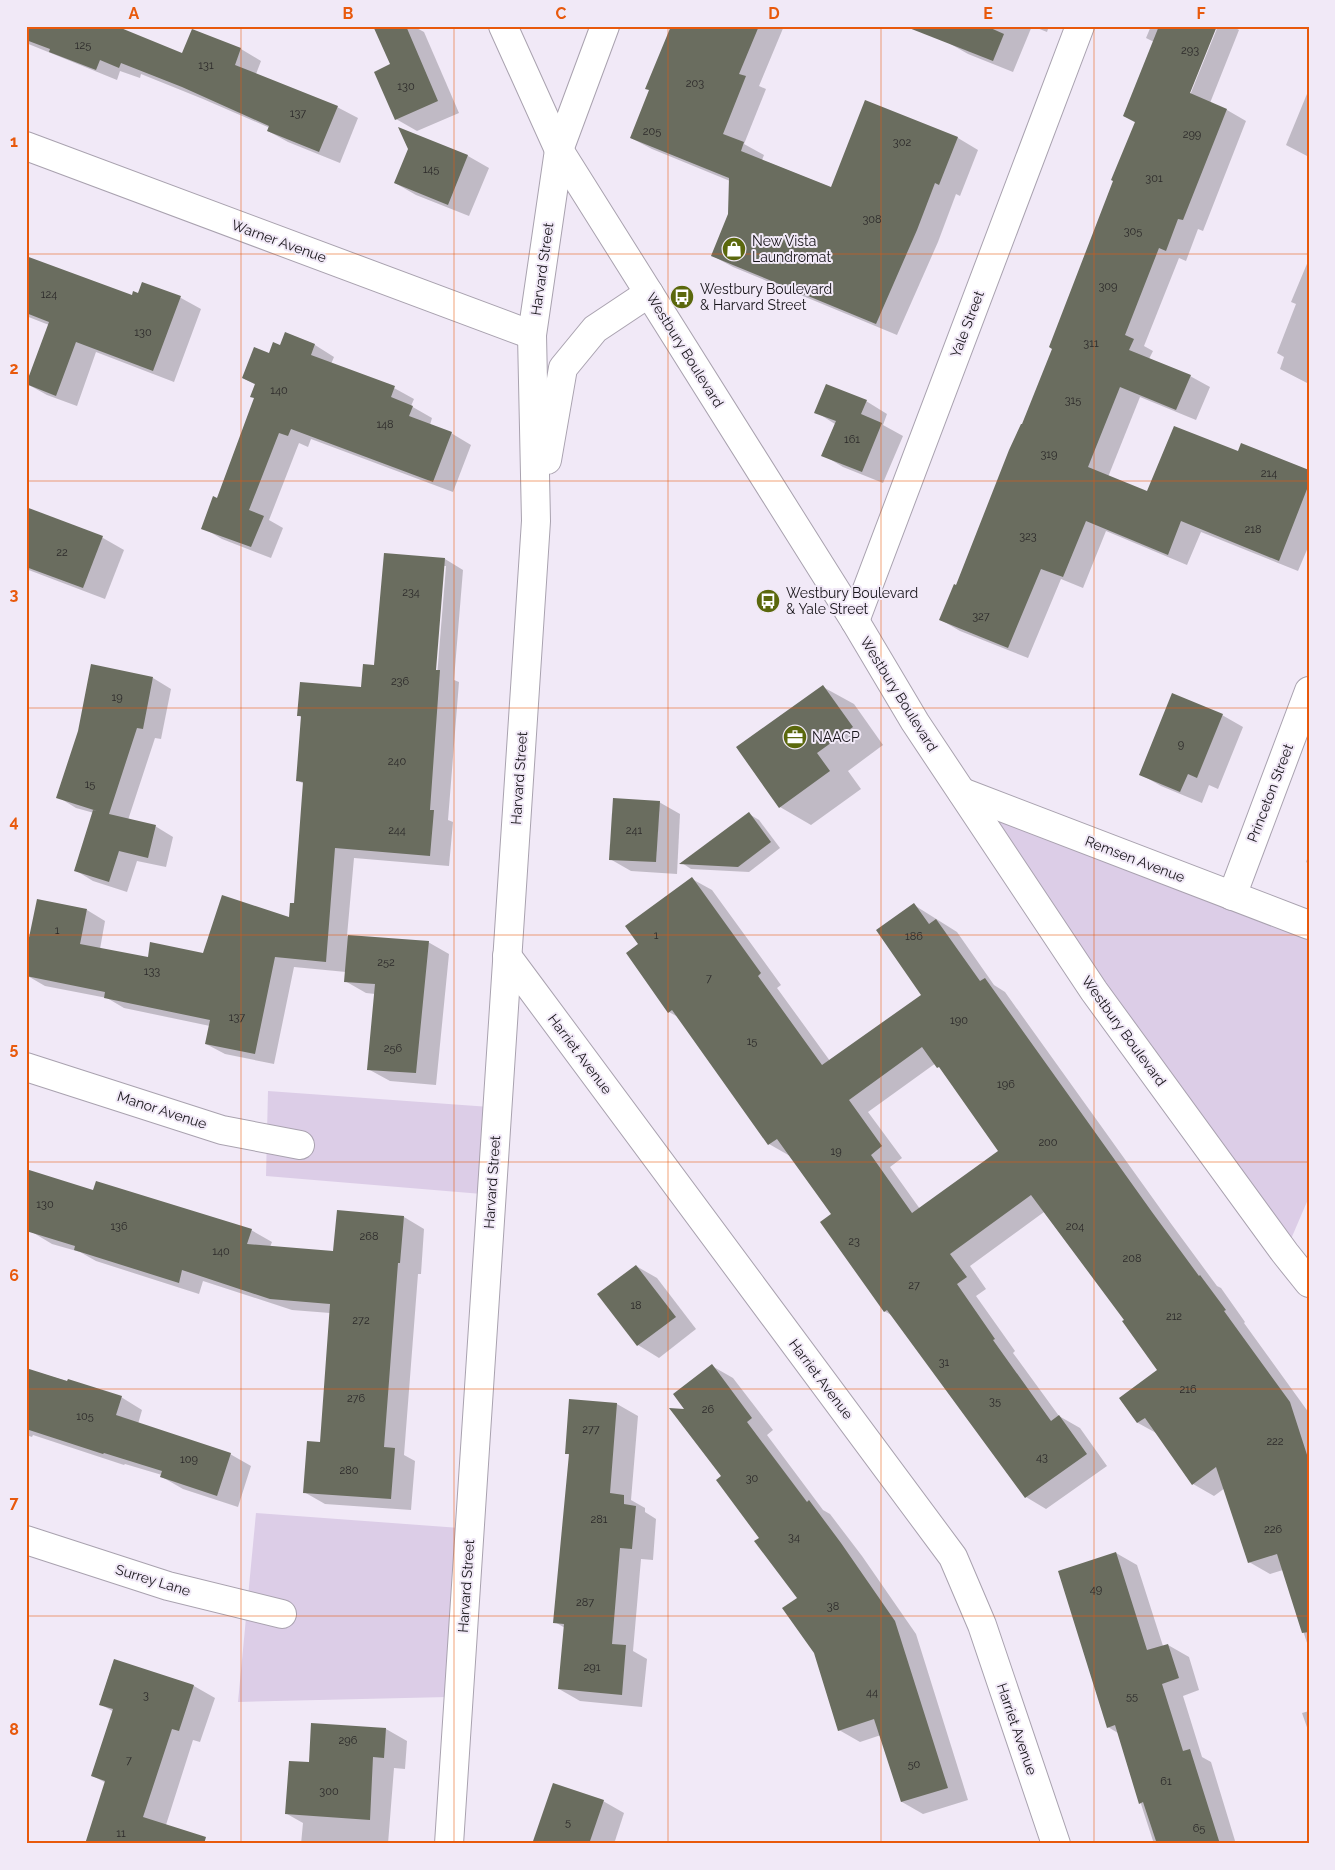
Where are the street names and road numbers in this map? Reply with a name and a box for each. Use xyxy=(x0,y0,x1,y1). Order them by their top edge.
street label: Warner Avenue xyxy=(229,216,329,266)
street label: Harvard Street xyxy=(528,221,556,316)
street label: Yale Street xyxy=(947,288,987,359)
street label: Westbury Boulevard xyxy=(643,290,727,410)
street label: Westbury Boulevard xyxy=(857,634,941,754)
street label: Harvard Street xyxy=(508,730,530,825)
street label: Princeton Street xyxy=(1244,741,1296,844)
street label: Remsen Avenue xyxy=(1083,833,1187,885)
street label: Westbury Boulevard xyxy=(1079,973,1169,1089)
street label: Harriet Avenue xyxy=(545,1011,615,1097)
street label: Manor Avenue xyxy=(115,1088,209,1132)
street label: Harvard Street xyxy=(481,1134,503,1229)
street label: Harriet Avenue xyxy=(786,1336,856,1422)
street label: Harvard Street xyxy=(455,1538,477,1633)
street label: Surrey Lane xyxy=(114,1561,192,1599)
street label: Harriet Avenue xyxy=(994,1681,1040,1777)

